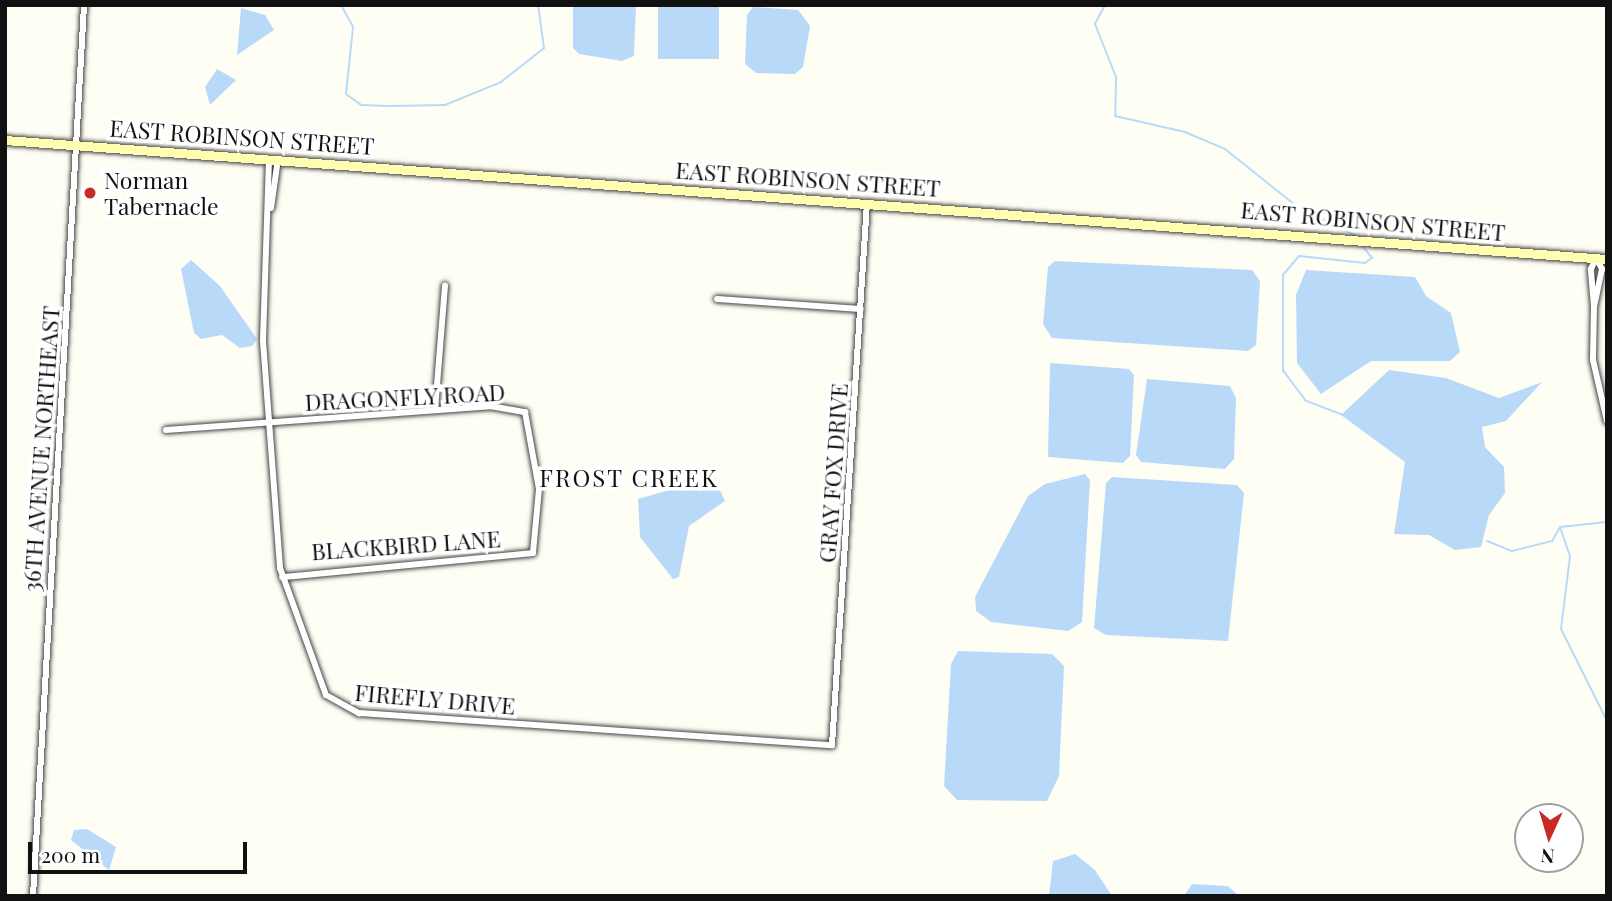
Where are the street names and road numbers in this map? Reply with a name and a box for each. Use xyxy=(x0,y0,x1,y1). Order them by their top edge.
street label: EAST ROBINSON STREET xyxy=(108,114,376,160)
street label: EAST ROBINSON STREET xyxy=(674,156,942,202)
street label: EAST ROBINSON STREET xyxy=(1239,196,1507,246)
street label: 36TH AVENUE NORTHEAST xyxy=(17,305,65,593)
street label: DRAGONFLY ROAD xyxy=(304,378,506,416)
street label: GRAY FOX DRIVE xyxy=(813,382,853,564)
street label: BLACKBIRD LANE xyxy=(310,525,502,565)
street label: FIREFLY DRIVE xyxy=(353,678,517,720)

